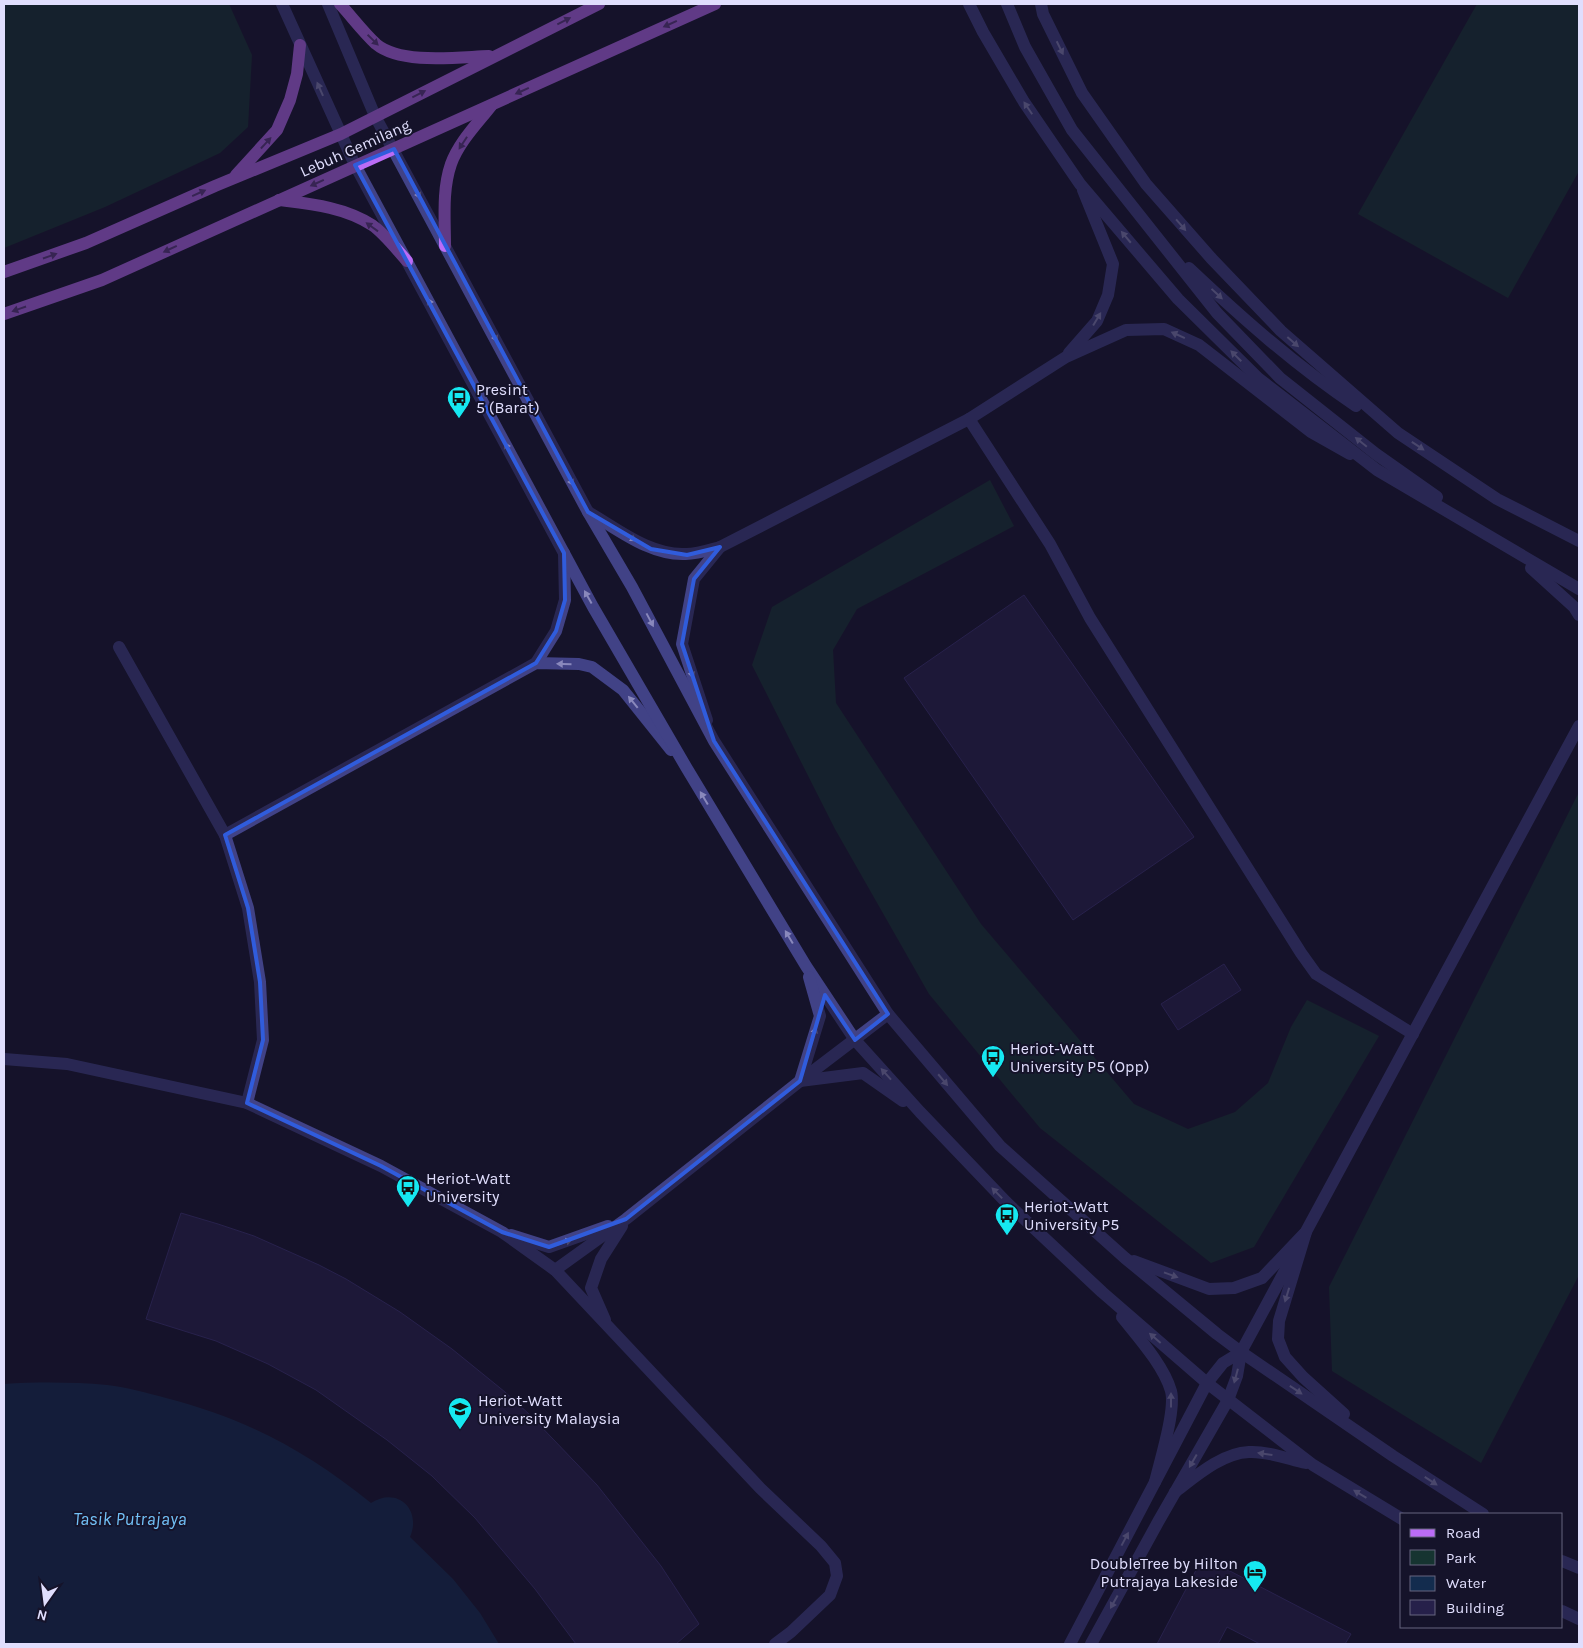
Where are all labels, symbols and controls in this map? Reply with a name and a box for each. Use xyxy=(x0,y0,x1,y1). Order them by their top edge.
one-way arrow xyxy=(557,17,571,25)
one-way arrow xyxy=(663,20,677,28)
one-way arrow xyxy=(366,34,378,46)
one-way arrow xyxy=(1056,41,1064,56)
one-way arrow xyxy=(316,82,324,96)
one-way arrow xyxy=(515,87,529,95)
one-way arrow xyxy=(412,90,426,98)
one-way arrow xyxy=(1023,101,1033,114)
street label: Lebuh Gemilang xyxy=(297,115,413,181)
one-way arrow xyxy=(458,136,468,150)
one-way arrow xyxy=(260,137,272,149)
one-way arrow xyxy=(310,179,324,187)
one-way arrow xyxy=(412,186,421,199)
one-way arrow xyxy=(192,188,206,196)
one-way arrow xyxy=(1176,218,1187,231)
one-way arrow xyxy=(365,222,379,232)
one-way arrow xyxy=(1120,231,1131,244)
one-way arrow xyxy=(163,246,177,254)
one-way arrow xyxy=(42,252,57,259)
one-way arrow xyxy=(1211,288,1223,300)
one-way arrow xyxy=(427,298,435,313)
one-way arrow xyxy=(11,305,26,313)
one-way arrow xyxy=(1092,313,1101,326)
one-way arrow xyxy=(490,328,498,343)
one-way arrow xyxy=(1171,331,1185,339)
one-way arrow xyxy=(1287,336,1299,348)
one-way arrow xyxy=(1230,350,1242,362)
place label: Presint 5 (Barat) xyxy=(476,380,540,417)
bus stop icon: Presint 5 (Barat) xyxy=(446,385,472,419)
one-way arrow xyxy=(1355,437,1368,448)
one-way arrow xyxy=(504,441,512,456)
one-way arrow xyxy=(1411,442,1425,451)
one-way arrow xyxy=(566,472,575,485)
one-way arrow xyxy=(624,532,637,541)
one-way arrow xyxy=(584,590,592,604)
one-way arrow xyxy=(646,613,654,628)
one-way arrow xyxy=(556,659,572,667)
one-way arrow xyxy=(688,664,695,679)
one-way arrow xyxy=(627,696,638,709)
one-way arrow xyxy=(700,792,709,805)
one-way arrow xyxy=(784,931,793,944)
one-way arrow xyxy=(811,1026,819,1041)
place label: Heriot-Watt University P5 (Opp) xyxy=(1010,1039,1149,1076)
bus stop icon: Heriot-Watt University P5 (Opp) xyxy=(980,1044,1006,1078)
one-way arrow xyxy=(880,1068,891,1081)
one-way arrow xyxy=(938,1073,949,1086)
place label: Heriot-Watt University xyxy=(426,1169,510,1206)
bus stop icon: Heriot-Watt University xyxy=(395,1174,421,1208)
one-way arrow xyxy=(991,1187,1003,1199)
place label: Heriot-Watt University P5 xyxy=(1024,1197,1119,1234)
bus stop icon: Heriot-Watt University P5 xyxy=(994,1202,1020,1236)
one-way arrow xyxy=(558,1237,573,1245)
one-way arrow xyxy=(1163,1272,1178,1279)
one-way arrow xyxy=(1283,1288,1291,1303)
one-way arrow xyxy=(1149,1333,1161,1344)
one-way arrow xyxy=(1232,1369,1240,1384)
one-way arrow xyxy=(1290,1385,1303,1395)
place label: Heriot-Watt University Malaysia xyxy=(478,1391,620,1428)
one-way arrow xyxy=(1167,1392,1175,1408)
school or university icon: Heriot-Watt University Malaysia xyxy=(447,1396,473,1430)
one-way arrow xyxy=(1257,1450,1273,1458)
one-way arrow xyxy=(1189,1454,1198,1467)
one-way arrow xyxy=(1424,1476,1438,1486)
one-way arrow xyxy=(1354,1489,1367,1498)
water label: Tasik Putrajaya xyxy=(73,1508,187,1530)
legend xyxy=(1400,1513,1563,1628)
text: Road xyxy=(1446,1524,1481,1542)
one-way arrow xyxy=(1121,1532,1129,1546)
text: Park xyxy=(1446,1549,1476,1567)
place label: DoubleTree by Hilton Putrajaya Lakeside xyxy=(1090,1554,1238,1591)
hotel icon: DoubleTree by Hilton Putrajaya Lakeside xyxy=(1242,1559,1268,1593)
text: Water xyxy=(1446,1574,1487,1592)
north arrow xyxy=(20,1578,70,1628)
one-way arrow xyxy=(1110,1595,1118,1610)
text: Building xyxy=(1446,1599,1504,1617)
text: N xyxy=(35,1606,49,1625)

